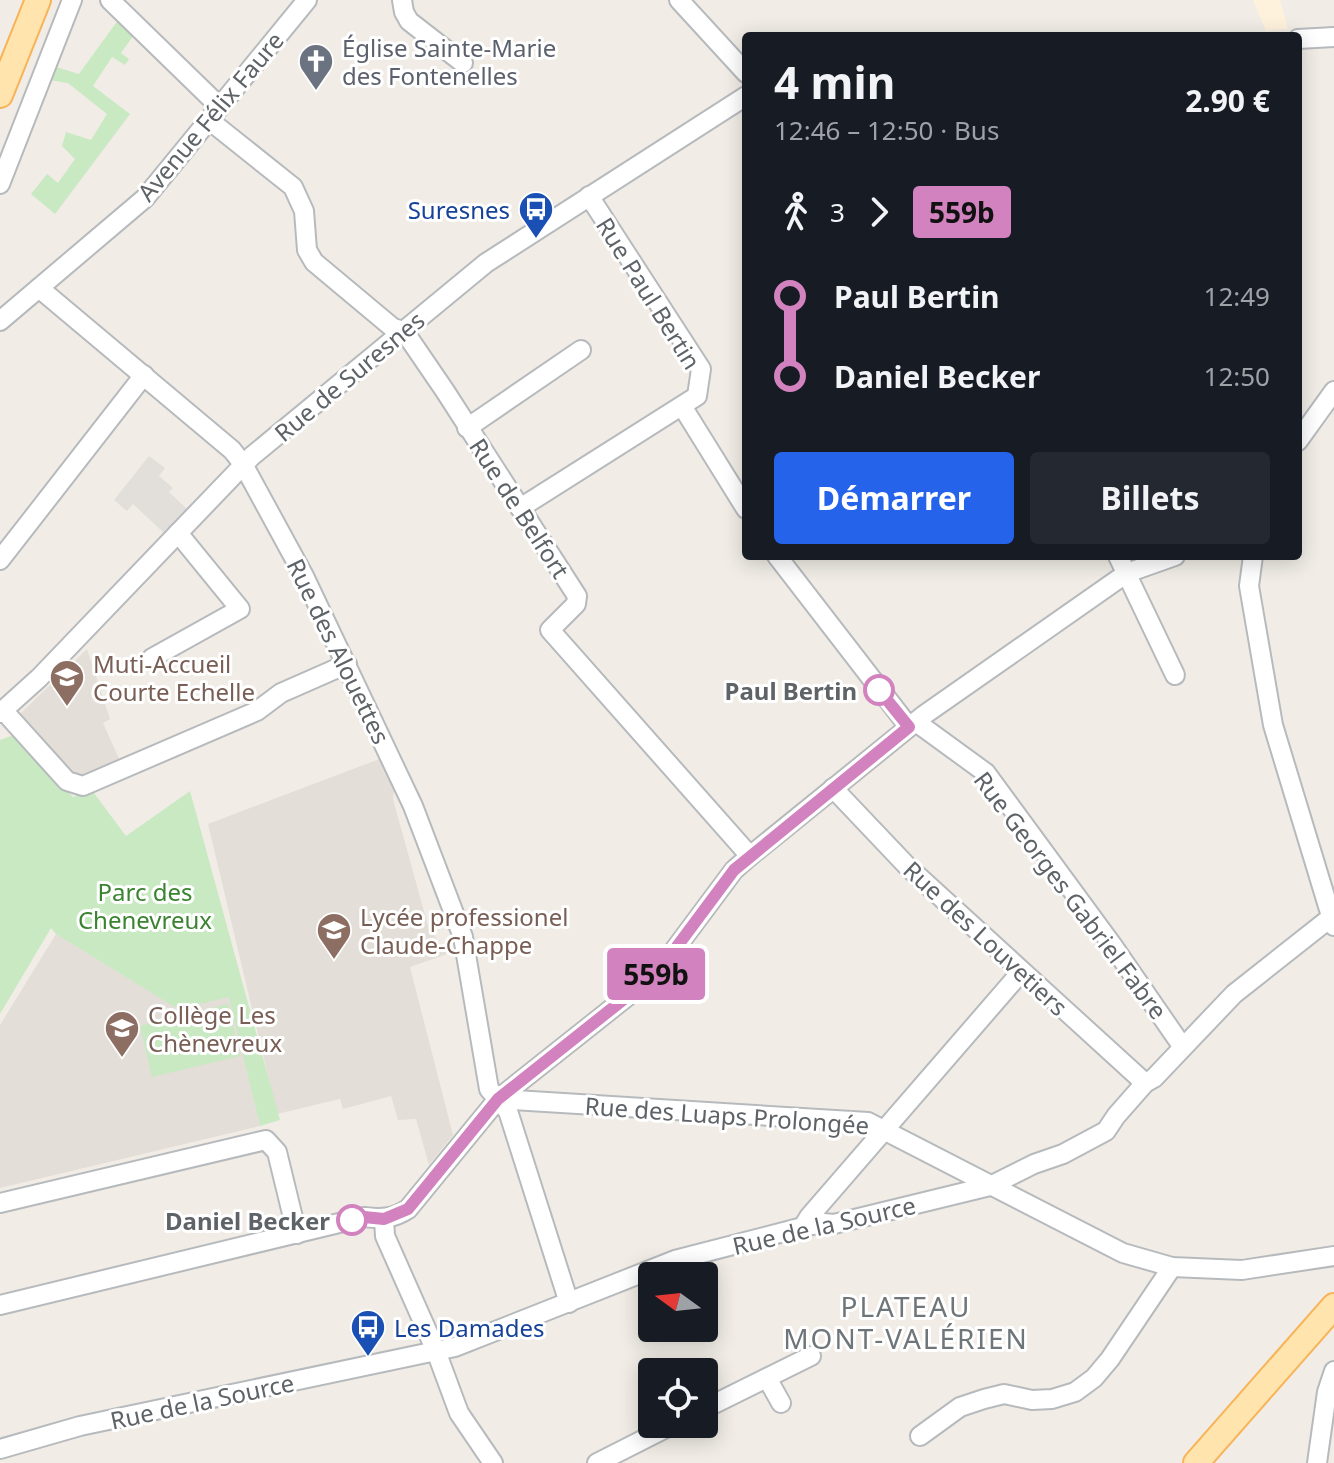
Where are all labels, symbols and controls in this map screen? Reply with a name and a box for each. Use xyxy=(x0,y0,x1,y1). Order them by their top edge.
street label: Avenue Félix Faure xyxy=(129,24,291,208)
place label: Église Sainte-Marie des Fontenelles xyxy=(342,31,556,92)
church icon: Église Sainte-Marie des Fontenelles xyxy=(297,42,335,92)
text: 4 min xyxy=(774,52,895,112)
text: 2.90 € xyxy=(1185,80,1270,121)
text: 12:46 – 12:50 · Bus xyxy=(774,112,999,148)
bus stop icon: Suresnes xyxy=(517,190,555,240)
icon: walk xyxy=(774,190,818,234)
icon: forward xyxy=(857,190,901,234)
place label: Suresnes xyxy=(408,193,510,226)
text: 559b xyxy=(929,193,995,231)
text: 3 xyxy=(830,194,845,230)
street label: Rue Paul Bertin xyxy=(589,211,709,375)
text: Paul Bertin xyxy=(834,276,1000,317)
text: 12:49 xyxy=(1204,278,1270,314)
street label: Rue de Suresnes xyxy=(267,303,431,449)
text: Daniel Becker xyxy=(834,356,1040,397)
text: 12:50 xyxy=(1204,358,1270,394)
street label: Rue de Belfort xyxy=(462,432,578,585)
button: Démarrer xyxy=(774,452,1014,544)
button: Billets xyxy=(1030,452,1270,544)
street label: Rue des Alouettes xyxy=(280,553,398,749)
place label: Muti-Accueil Courte Echelle xyxy=(93,647,255,708)
school or university icon: Muti-Accueil Courte Echelle xyxy=(48,658,86,708)
place label: Paul Bertin xyxy=(725,674,857,707)
marker: Paul Bertin xyxy=(864,675,894,705)
street label: Rue Georges Gabriel Fabre xyxy=(967,764,1175,1026)
street label: Rue des Louvetiers xyxy=(897,853,1075,1023)
park label: Parc des Chenevreux xyxy=(78,875,212,936)
place label: Lycée professionel Claude-Chappe xyxy=(360,900,568,961)
school or university icon: Lycée professionel Claude-Chappe xyxy=(315,911,353,961)
line badge: 559b xyxy=(600,948,712,1000)
text: 559b xyxy=(623,955,689,993)
place label: Collège Les Chènevreux xyxy=(148,998,282,1059)
school or university icon: Collège Les Chènevreux xyxy=(103,1009,141,1059)
street label: Rue des Luaps Prolongée xyxy=(584,1089,870,1141)
street label: Rue de la Source xyxy=(729,1188,919,1262)
place label: Daniel Becker xyxy=(165,1204,330,1237)
marker: Daniel Becker xyxy=(337,1205,367,1235)
north arrow xyxy=(638,1262,718,1342)
map controls xyxy=(638,1262,718,1438)
district label: PLATEAU MONT-VALÉRIEN xyxy=(783,1287,1029,1357)
bus stop icon: Les Damades xyxy=(349,1308,387,1358)
place label: Les Damades xyxy=(394,1311,545,1344)
button: locate xyxy=(638,1358,718,1438)
street label: Rue de la Source xyxy=(107,1365,297,1437)

